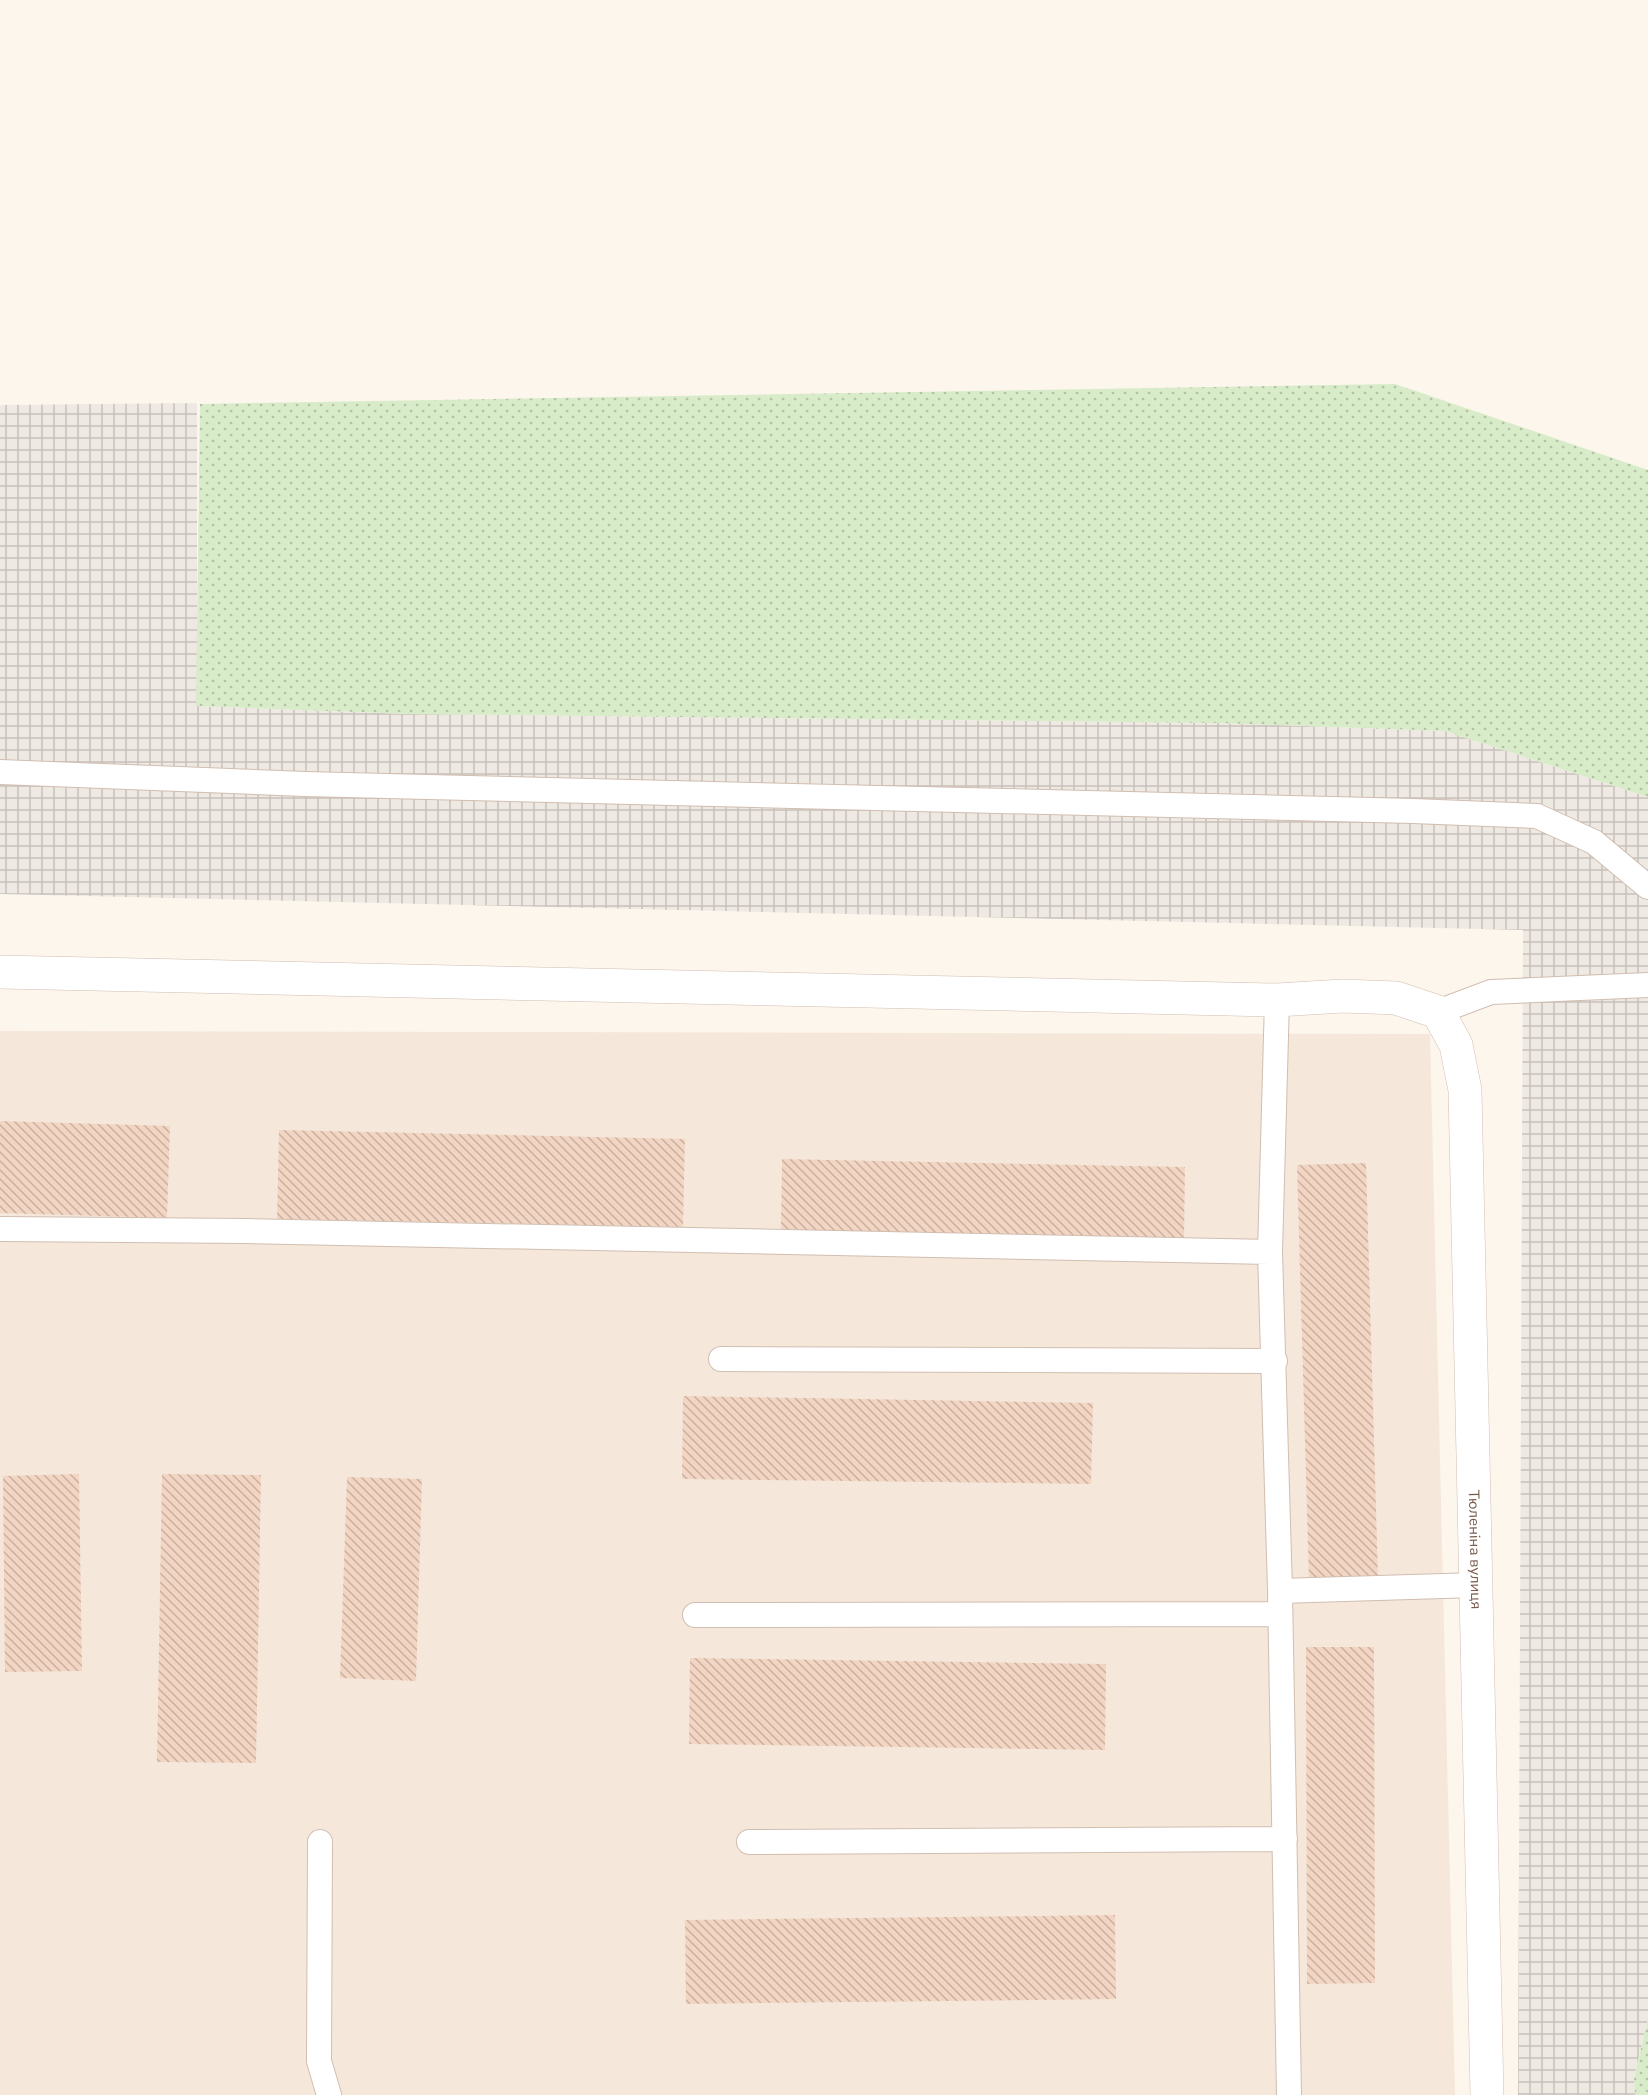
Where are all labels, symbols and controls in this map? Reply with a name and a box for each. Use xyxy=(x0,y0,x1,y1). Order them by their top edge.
street label: Тюленіна вулиця xyxy=(1464,1490,1486,1610)

